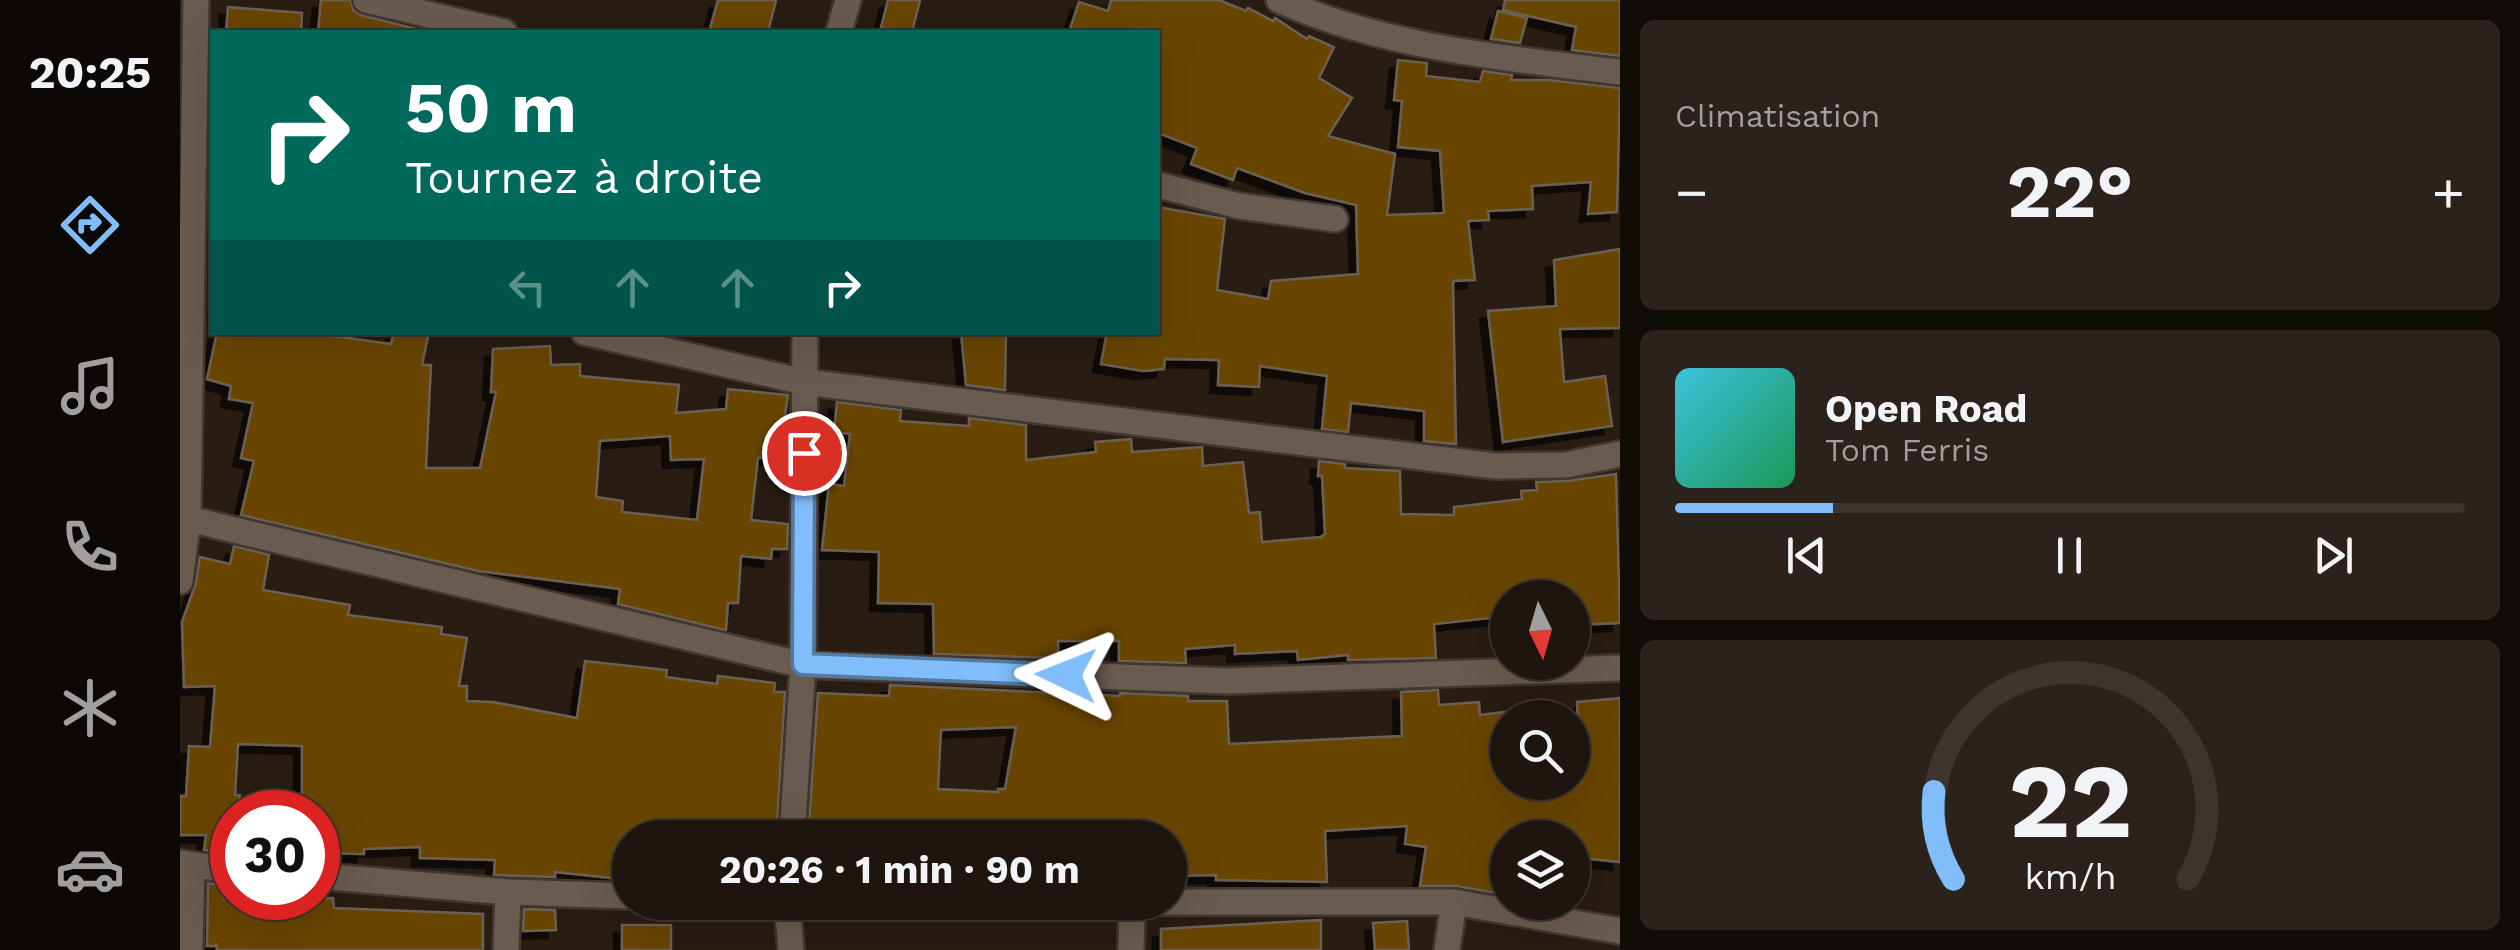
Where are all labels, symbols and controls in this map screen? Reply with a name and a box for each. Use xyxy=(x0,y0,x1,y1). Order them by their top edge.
text: 20:25 xyxy=(29,46,151,99)
text: 50 m xyxy=(405,67,577,149)
icon: right xyxy=(240,70,370,200)
text: Climatisation xyxy=(1675,97,1880,135)
text: 22° xyxy=(2007,147,2133,235)
text: Tournez à droite xyxy=(405,151,763,204)
text: − xyxy=(1675,160,1708,224)
text: + xyxy=(2432,160,2465,224)
icon: directions xyxy=(55,190,125,260)
icon: left xyxy=(500,260,555,315)
icon: ahead xyxy=(605,260,660,315)
icon: ahead xyxy=(710,260,765,315)
icon: right xyxy=(815,260,870,315)
icon: music xyxy=(55,351,125,421)
text: Open Road xyxy=(1825,387,2027,431)
pin xyxy=(762,411,847,496)
icon: arrive xyxy=(777,426,832,481)
text: Tom Ferris xyxy=(1825,431,1989,469)
icon: phone xyxy=(55,512,125,582)
icon: previous xyxy=(1779,528,1834,583)
icon: pause xyxy=(2042,528,2097,583)
icon: next xyxy=(2306,528,2361,583)
north arrow xyxy=(1490,580,1590,680)
map controls xyxy=(1490,580,1590,920)
position arrow xyxy=(1014,623,1118,727)
icon: climate xyxy=(55,673,125,743)
button: search xyxy=(1490,700,1590,800)
text: 22 xyxy=(2008,740,2132,862)
speed limit sign: 30 xyxy=(210,790,340,920)
button: layers xyxy=(1490,820,1590,920)
icon: car xyxy=(55,834,125,904)
text: 20:26 · 1 min · 90 m xyxy=(719,848,1080,892)
text: km/h xyxy=(2024,856,2116,898)

